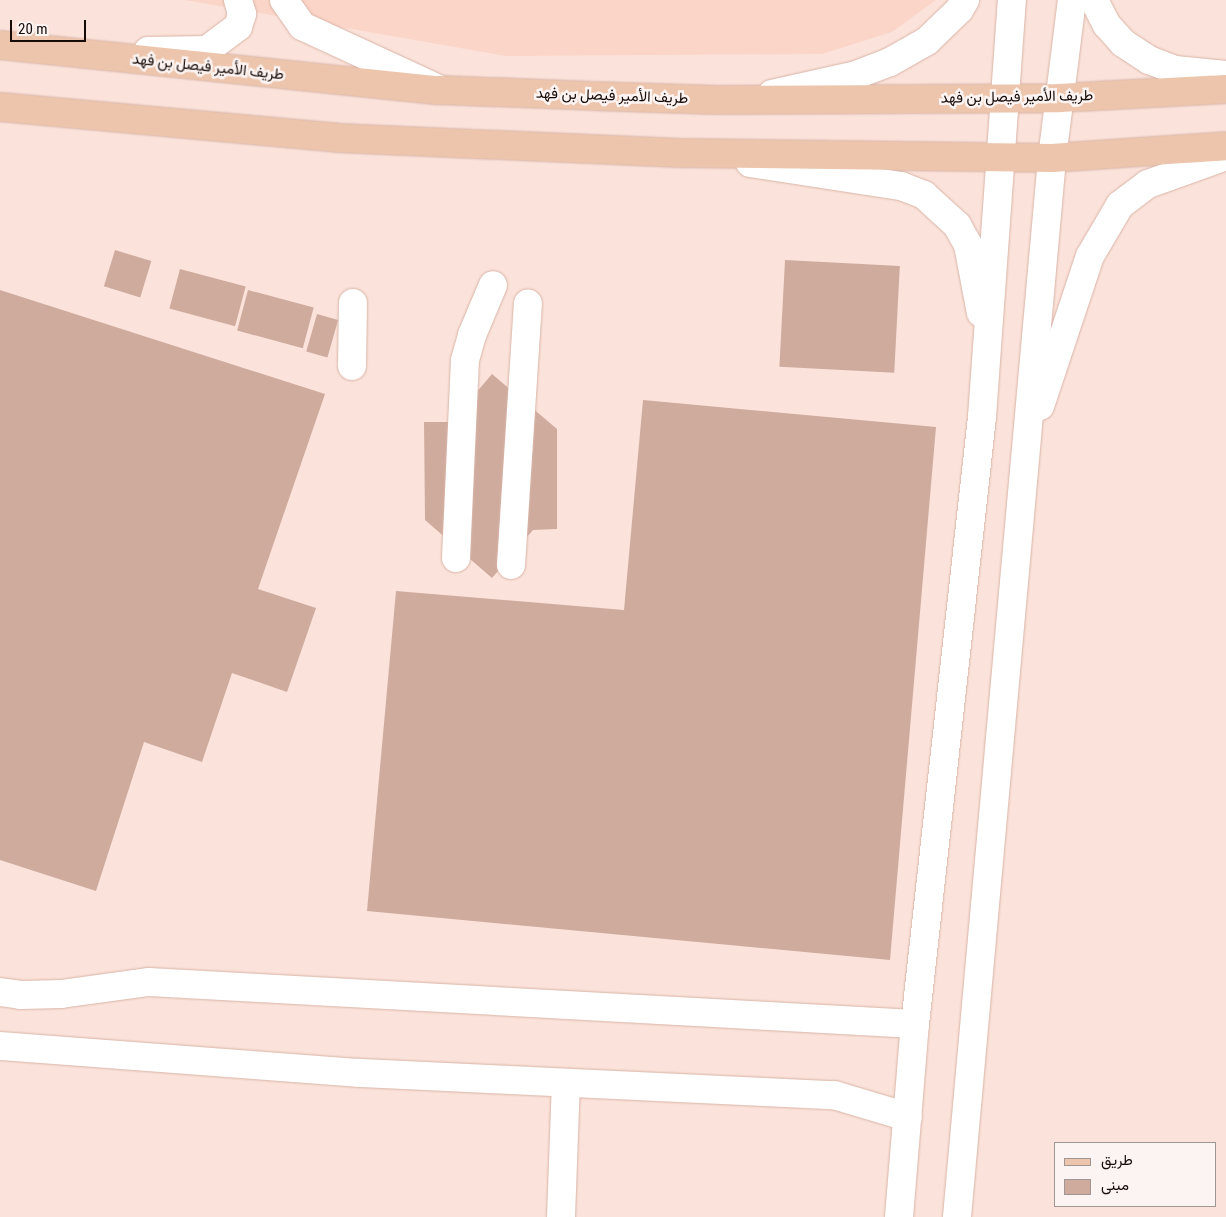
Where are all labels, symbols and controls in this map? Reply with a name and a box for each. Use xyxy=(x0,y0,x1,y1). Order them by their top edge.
scale bar xyxy=(12,10,89,42)
text: 20 m xyxy=(18,20,48,38)
street label: طريف الأمير فيصل بن فهد xyxy=(131,50,285,84)
street label: طريف الأمير فيصل بن فهد xyxy=(535,84,689,108)
street label: طريف الأمير فيصل بن فهد xyxy=(941,87,1093,107)
legend xyxy=(1054,1142,1216,1207)
text: طريق xyxy=(1101,1151,1133,1169)
text: مبنى xyxy=(1101,1176,1129,1194)

